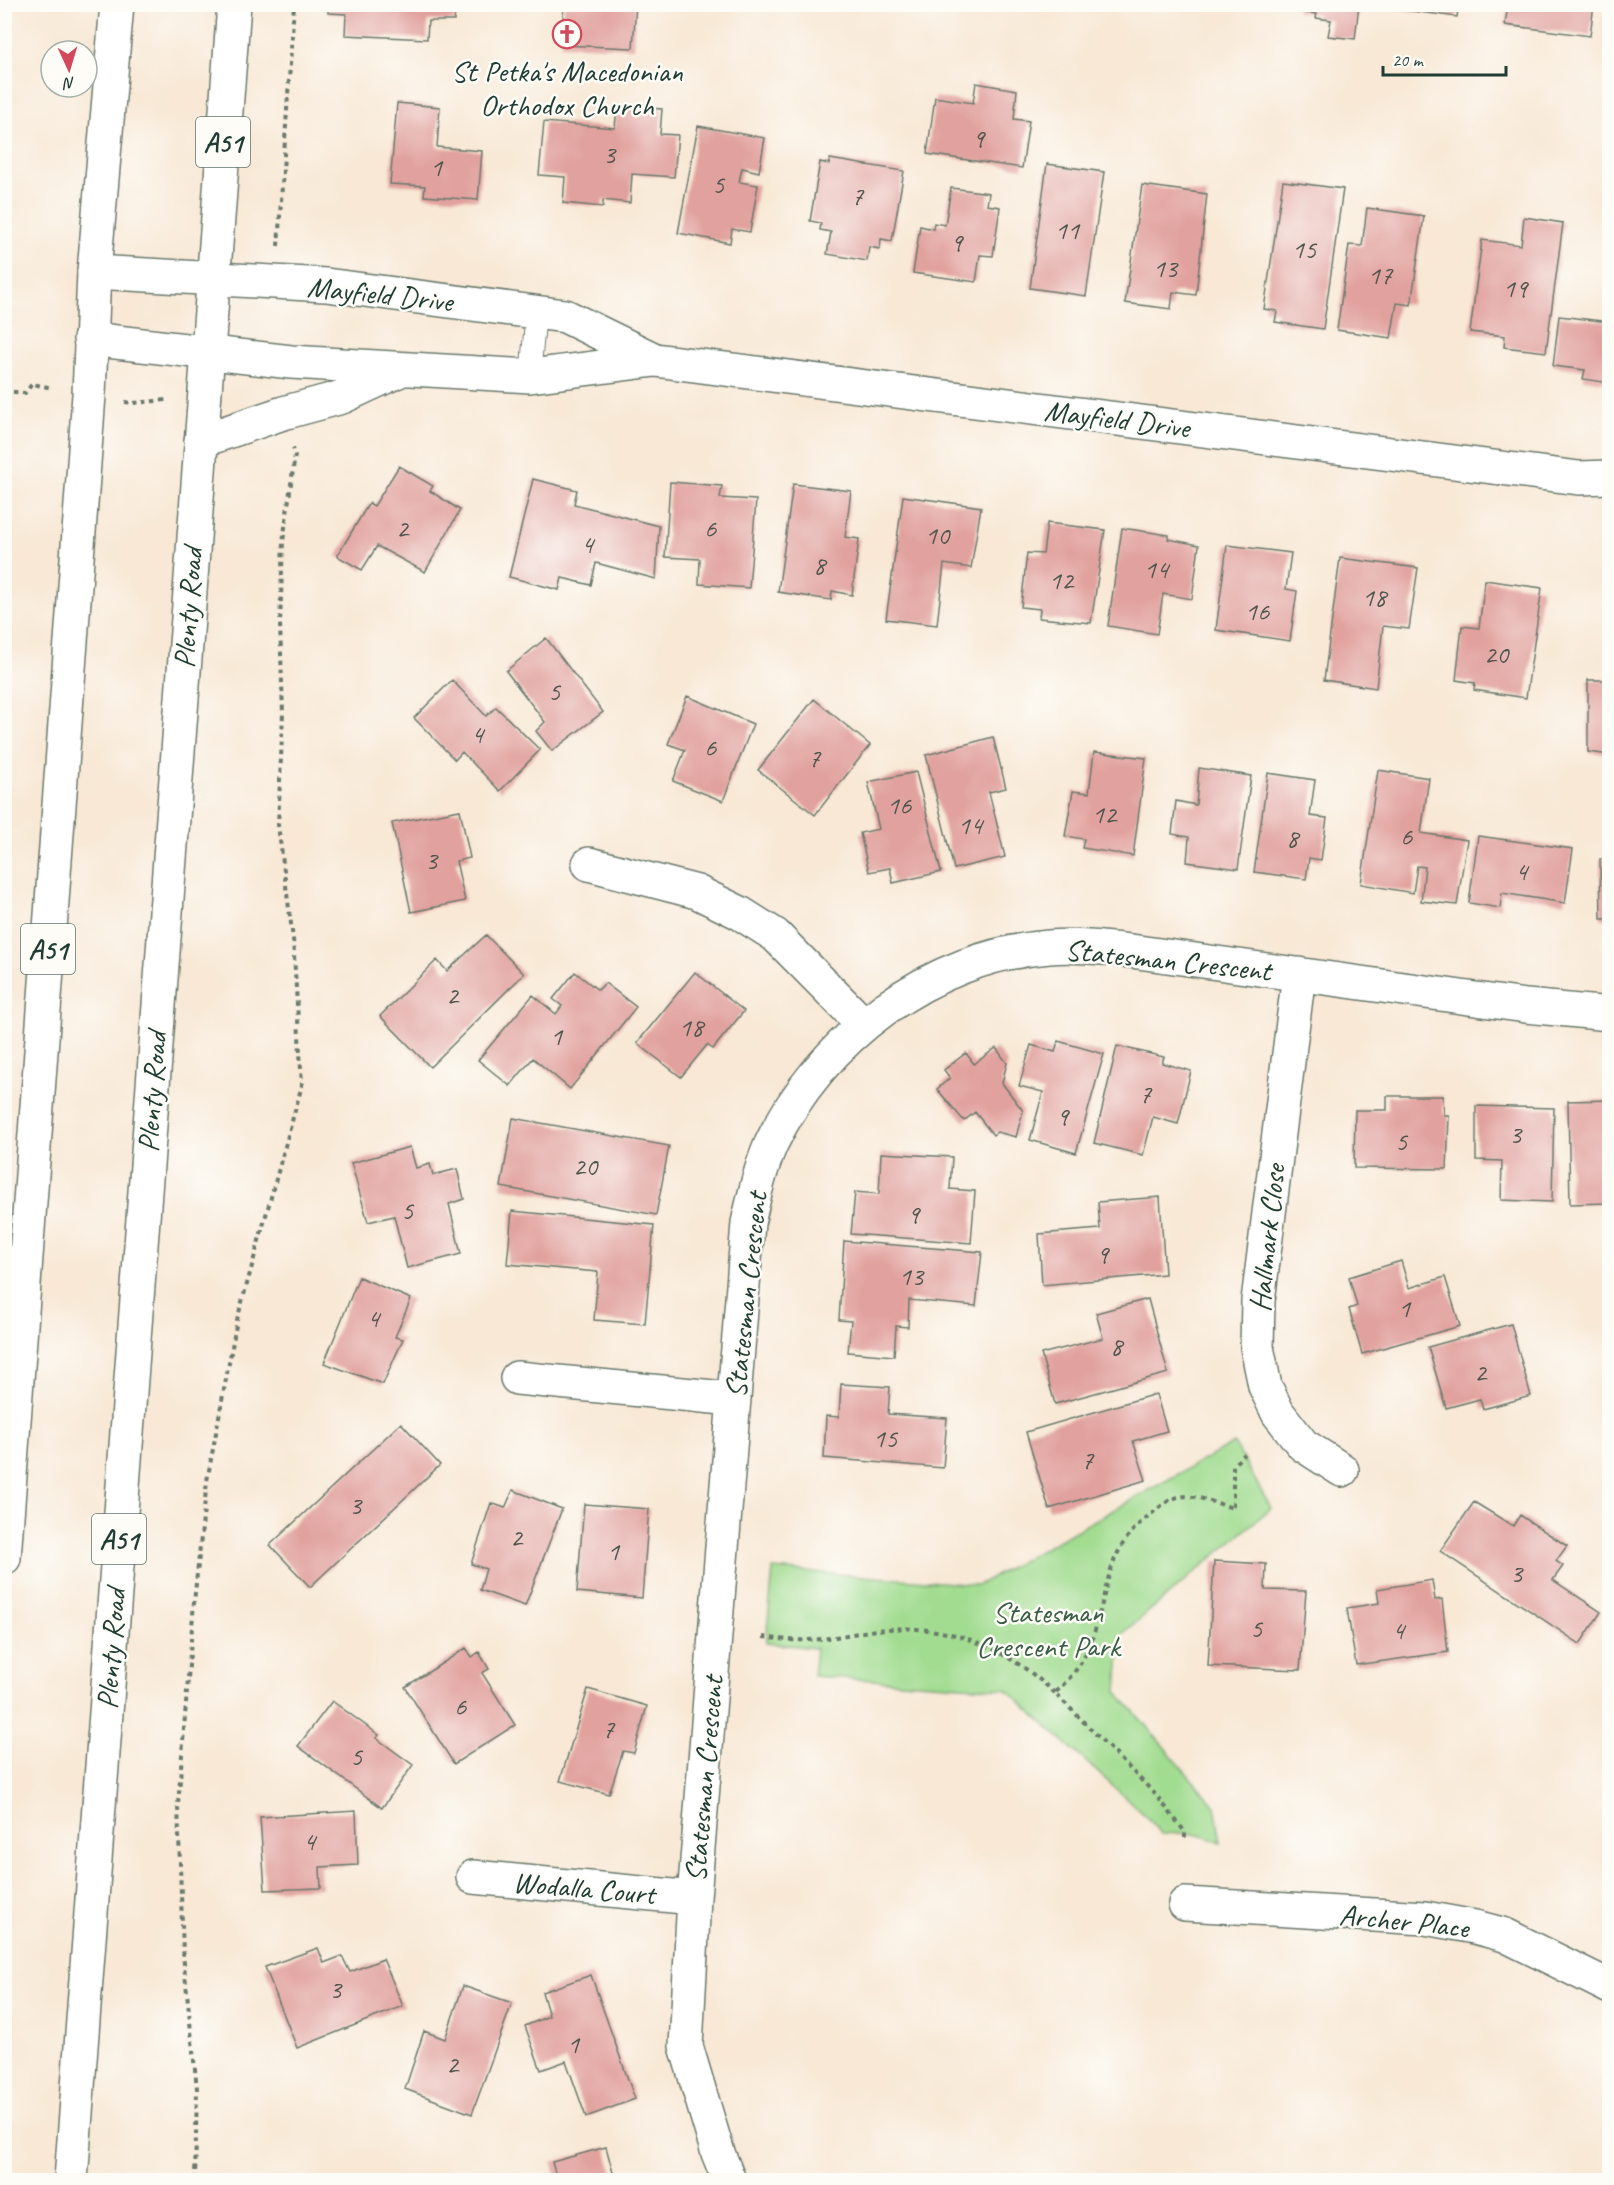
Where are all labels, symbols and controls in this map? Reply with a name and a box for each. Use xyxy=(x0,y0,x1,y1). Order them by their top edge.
church icon: St Petka's Macedonian Orthodox Church xyxy=(551,18,583,50)
north arrow xyxy=(39,39,99,99)
scale bar xyxy=(1383,39,1506,77)
text: 20 m xyxy=(1392,49,1425,71)
place label: St Petka's Macedonian Orthodox Church xyxy=(451,52,683,124)
text: N xyxy=(61,73,76,94)
road number: A51 xyxy=(196,117,250,167)
house number: 9 xyxy=(972,121,986,155)
house number: 3 xyxy=(603,137,617,171)
house number: 1 xyxy=(430,150,444,184)
house number: 5 xyxy=(712,167,726,201)
house number: 7 xyxy=(851,179,865,213)
house number: 11 xyxy=(1055,213,1081,247)
house number: 9 xyxy=(950,225,964,259)
house number: 15 xyxy=(1292,232,1318,266)
house number: 13 xyxy=(1153,251,1179,285)
house number: 17 xyxy=(1368,258,1394,292)
street label: Mayfield Drive xyxy=(306,267,457,321)
house number: 19 xyxy=(1503,271,1529,305)
street label: Mayfield Drive xyxy=(1042,391,1194,447)
house number: 2 xyxy=(396,511,410,545)
house number: 6 xyxy=(704,511,717,545)
house number: 10 xyxy=(925,518,951,552)
house number: 4 xyxy=(581,527,596,561)
street label: Plenty Road xyxy=(165,542,211,669)
house number: 8 xyxy=(813,548,828,582)
house number: 14 xyxy=(1144,552,1171,586)
house number: 12 xyxy=(1049,563,1075,597)
house number: 18 xyxy=(1362,580,1389,614)
house number: 16 xyxy=(1245,594,1270,628)
house number: 20 xyxy=(1484,637,1510,671)
house number: 5 xyxy=(548,674,562,708)
house number: 4 xyxy=(471,717,486,751)
house number: 6 xyxy=(704,730,717,764)
house number: 7 xyxy=(808,741,822,775)
house number: 16 xyxy=(887,788,912,822)
house number: 12 xyxy=(1092,797,1118,831)
house number: 14 xyxy=(958,808,985,842)
house number: 6 xyxy=(1400,819,1413,853)
house number: 8 xyxy=(1286,821,1301,855)
house number: 3 xyxy=(425,843,439,877)
house number: 4 xyxy=(1515,854,1530,888)
road number: A51 xyxy=(21,924,75,974)
street label: Statesman Crescent xyxy=(1063,930,1276,990)
house number: 2 xyxy=(446,978,460,1012)
house number: 18 xyxy=(679,1010,706,1044)
house number: 1 xyxy=(550,1019,564,1053)
street label: Plenty Road xyxy=(129,1026,175,1153)
house number: 7 xyxy=(1139,1077,1153,1111)
house number: 9 xyxy=(1056,1099,1070,1133)
house number: 3 xyxy=(1509,1117,1523,1151)
house number: 5 xyxy=(1395,1124,1409,1158)
house number: 20 xyxy=(573,1149,599,1183)
street label: Hallmark Close xyxy=(1240,1160,1294,1313)
street label: Statesman Crescent xyxy=(716,1187,776,1400)
house number: 5 xyxy=(401,1193,415,1227)
house number: 9 xyxy=(907,1197,921,1231)
house number: 9 xyxy=(1096,1237,1110,1271)
house number: 13 xyxy=(899,1259,925,1293)
house number: 1 xyxy=(1398,1291,1412,1325)
house number: 4 xyxy=(367,1301,382,1335)
house number: 8 xyxy=(1110,1329,1125,1363)
house number: 2 xyxy=(1474,1355,1488,1389)
house number: 15 xyxy=(873,1421,899,1455)
house number: 7 xyxy=(1081,1443,1095,1477)
house number: 3 xyxy=(349,1488,363,1522)
road number: A51 xyxy=(92,1514,146,1564)
house number: 2 xyxy=(510,1520,524,1554)
house number: 1 xyxy=(607,1534,621,1568)
house number: 3 xyxy=(1510,1556,1524,1590)
street label: Plenty Road xyxy=(88,1583,134,1710)
park label: Statesman Crescent Park xyxy=(976,1593,1122,1665)
house number: 5 xyxy=(1250,1611,1264,1645)
house number: 4 xyxy=(1392,1613,1407,1647)
street label: Statesman Crescent xyxy=(676,1671,732,1884)
house number: 6 xyxy=(454,1689,467,1723)
house number: 7 xyxy=(602,1712,616,1746)
house number: 5 xyxy=(350,1739,364,1773)
house number: 4 xyxy=(303,1824,318,1858)
street label: Wodalla Court xyxy=(511,1863,660,1913)
street label: Archer Place xyxy=(1338,1895,1473,1947)
house number: 3 xyxy=(329,1972,343,2006)
house number: 1 xyxy=(567,2027,581,2061)
house number: 2 xyxy=(446,2047,460,2081)

